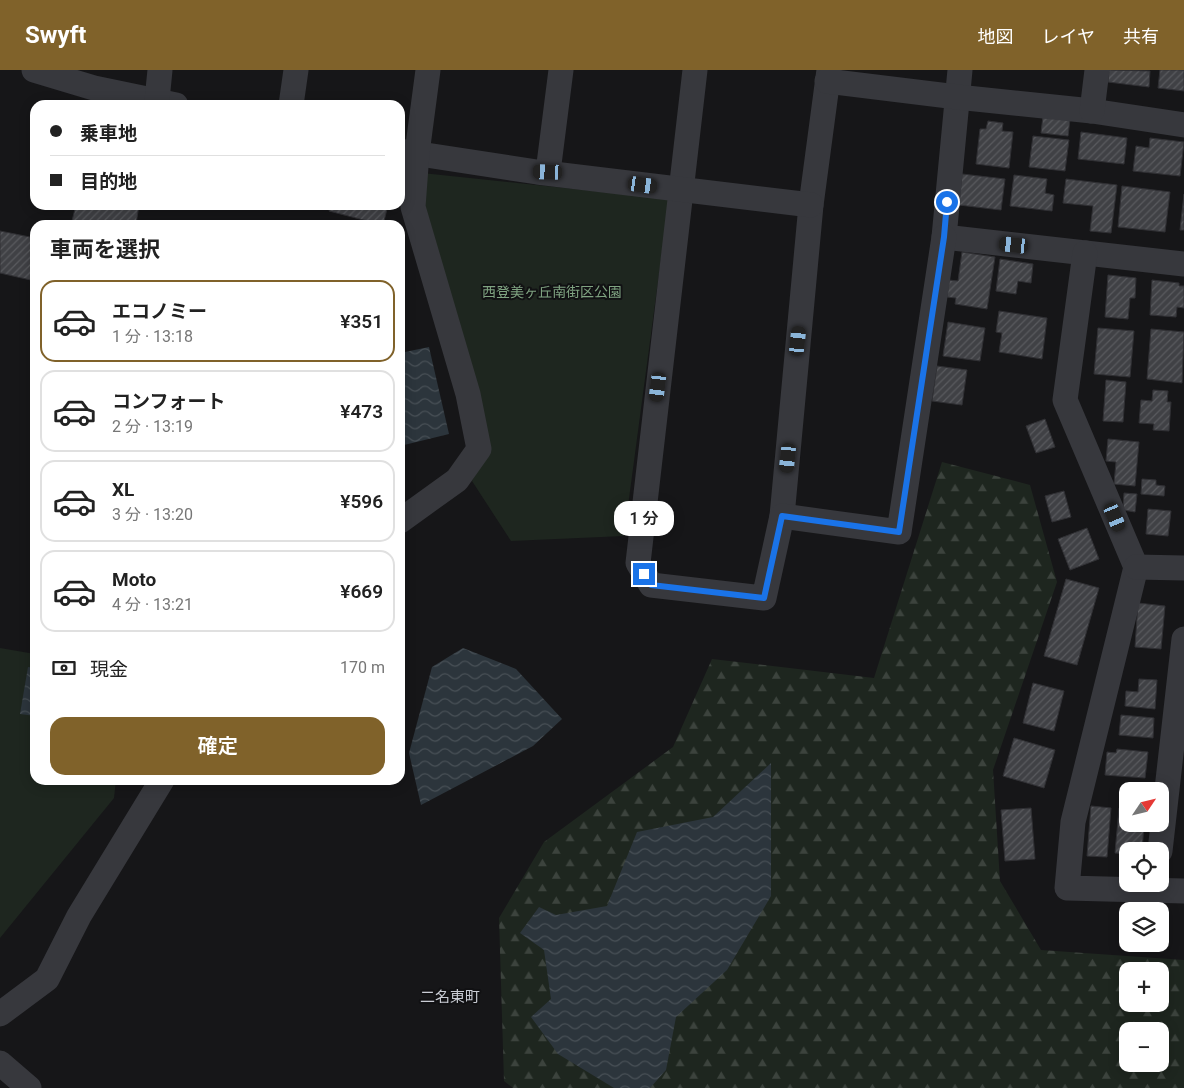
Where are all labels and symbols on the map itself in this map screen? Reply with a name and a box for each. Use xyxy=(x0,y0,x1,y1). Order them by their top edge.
car xyxy=(532,164,563,180)
car xyxy=(627,175,658,195)
route start xyxy=(936,191,958,213)
car xyxy=(998,236,1029,254)
park label: 西登美ヶ丘南街区公園 xyxy=(482,284,622,300)
car xyxy=(788,325,807,357)
car xyxy=(648,371,667,403)
car xyxy=(778,442,797,474)
car xyxy=(1102,500,1127,534)
callout: 1 分 xyxy=(614,502,674,536)
route end xyxy=(633,563,655,585)
north arrow xyxy=(1119,782,1169,832)
district label: 二名東町 xyxy=(420,988,480,1006)

